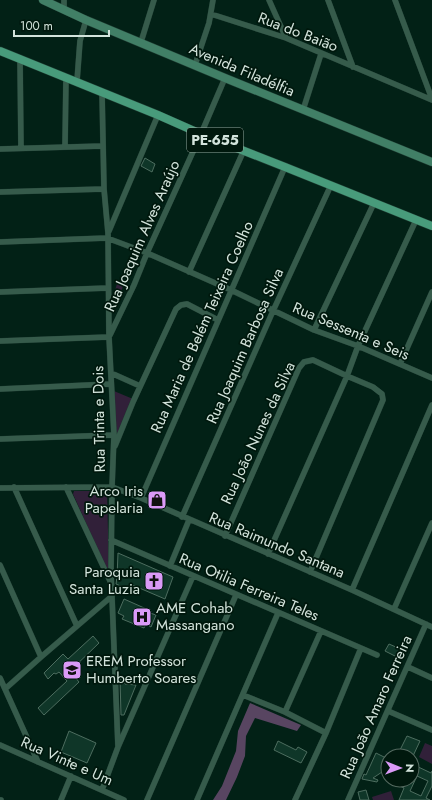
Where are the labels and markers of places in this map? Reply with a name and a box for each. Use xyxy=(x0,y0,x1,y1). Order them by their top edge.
place label: Arco Iris Papelaria xyxy=(85,480,143,519)
shop icon: Arco Iris Papelaria xyxy=(146,489,168,511)
place label: Paroquia Santa Luzia xyxy=(69,561,140,600)
church icon: Paroquia Santa Luzia xyxy=(143,570,165,592)
place label: AME Cohab Massangano xyxy=(156,597,234,636)
hospital icon: AME Cohab Massangano xyxy=(131,606,153,628)
place label: EREM Professor Humberto Soares xyxy=(86,650,196,689)
school or university icon: EREM Professor Humberto Soares xyxy=(61,659,83,681)

